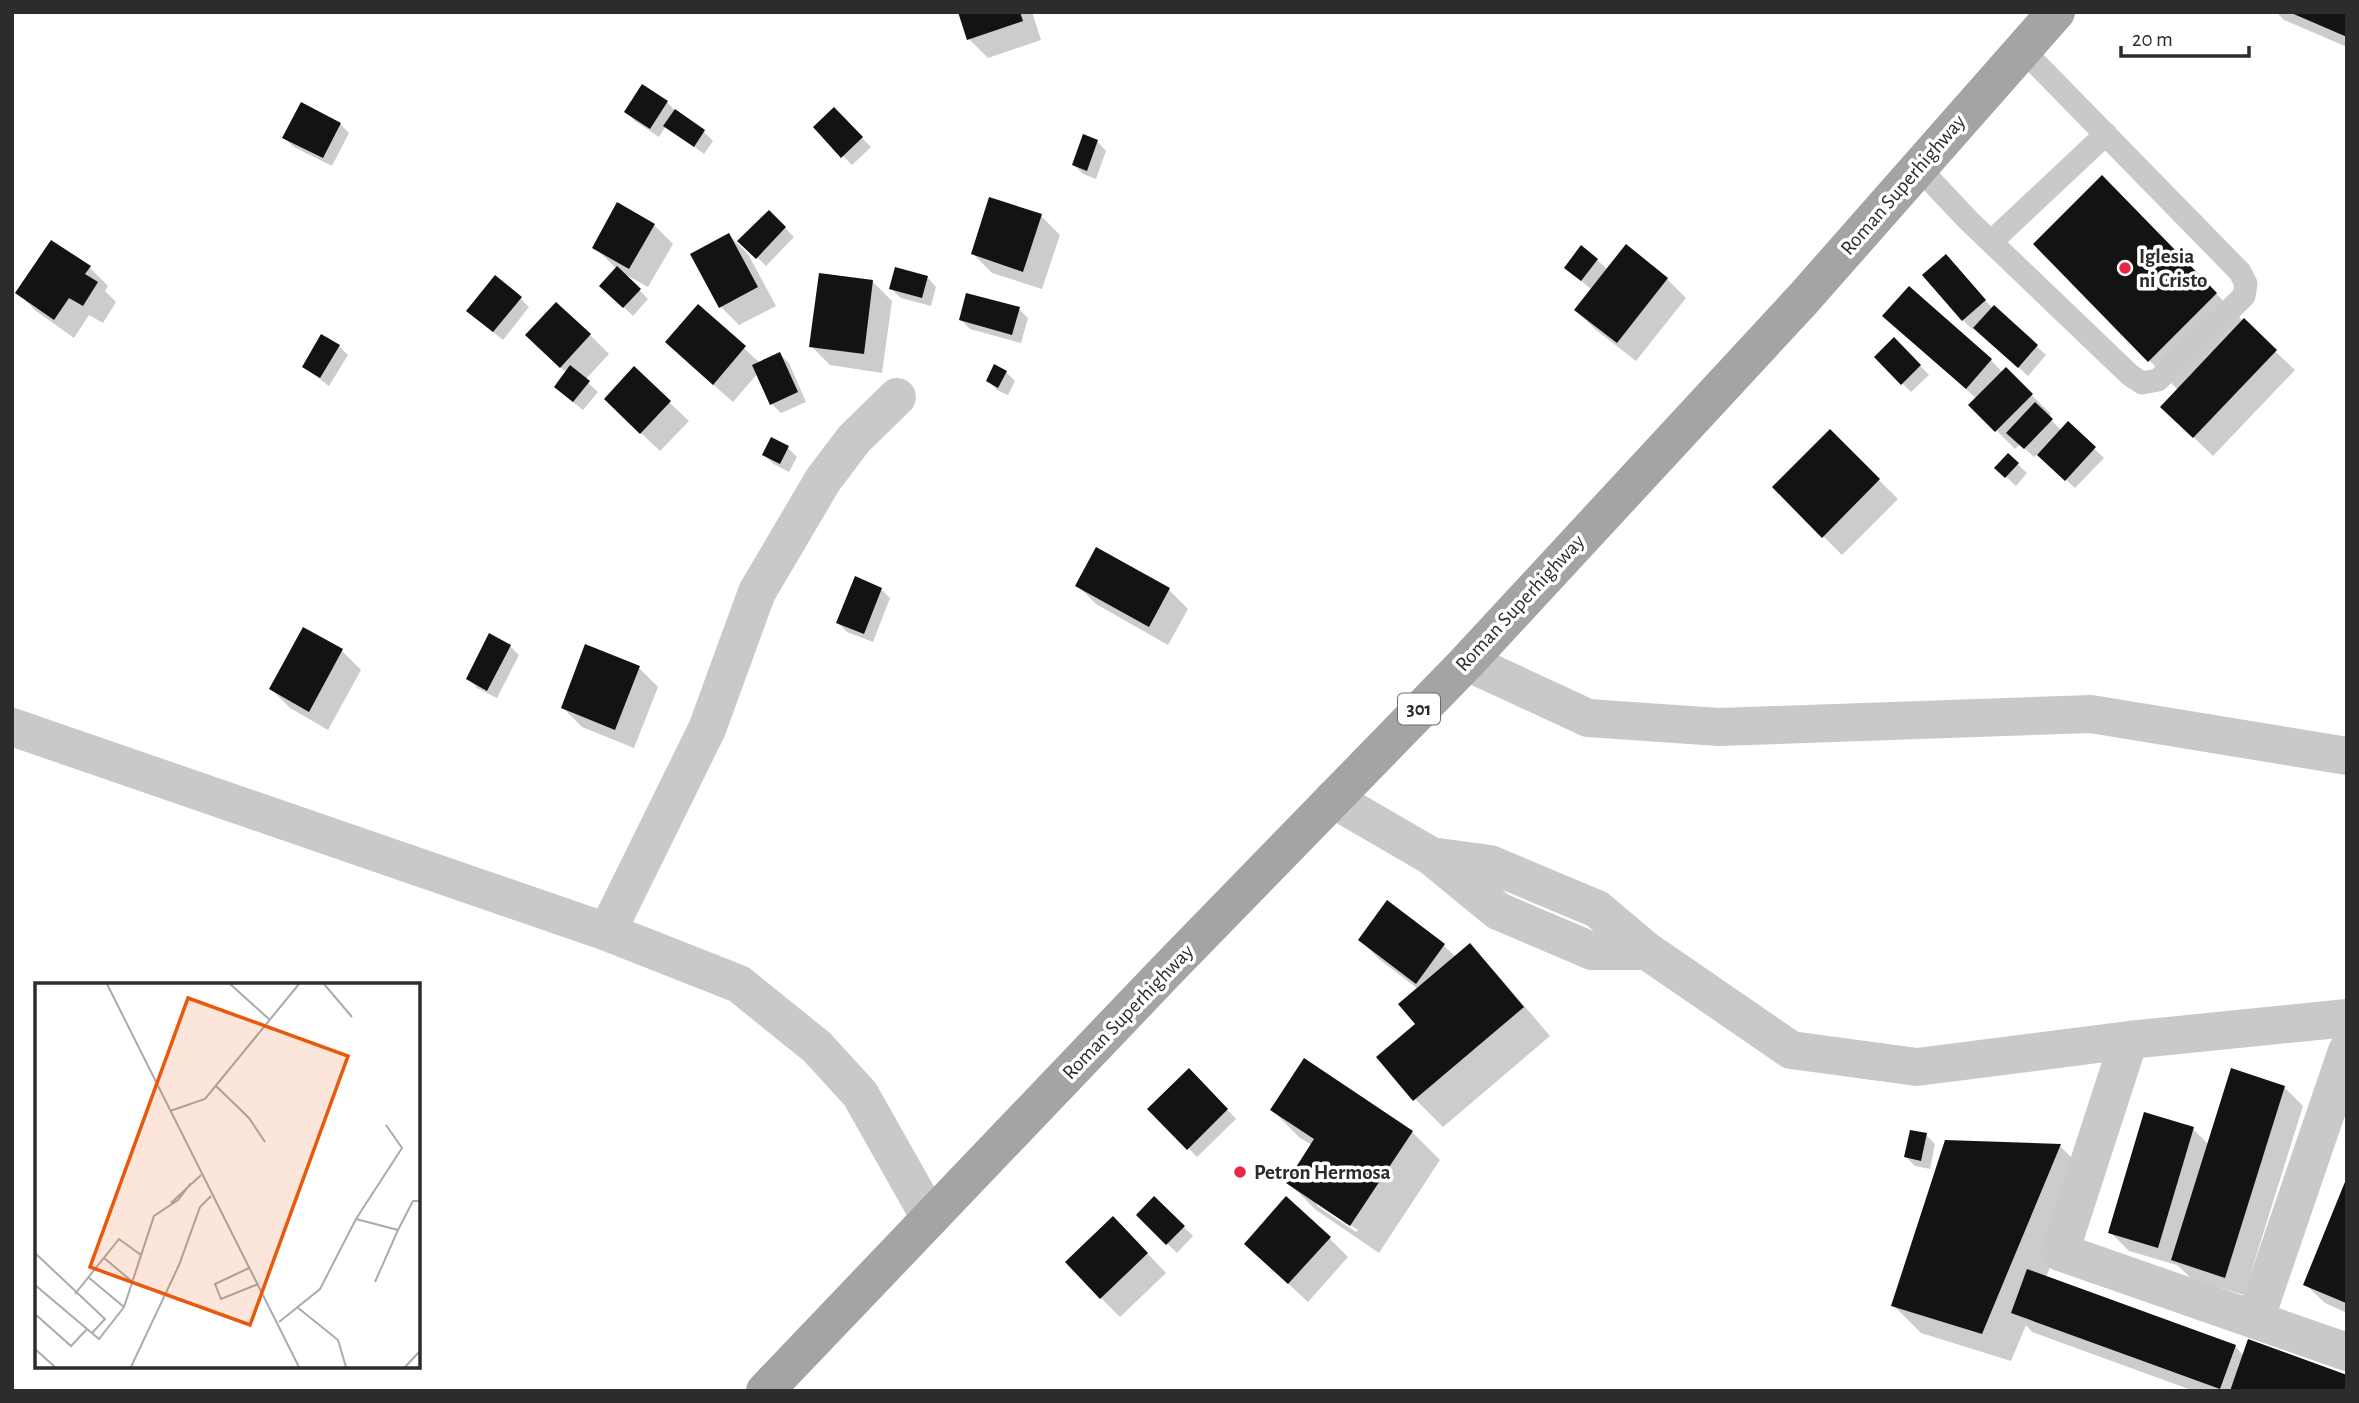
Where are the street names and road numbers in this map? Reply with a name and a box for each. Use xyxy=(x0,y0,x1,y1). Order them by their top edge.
street label: Roman Superhighway xyxy=(1837,111,1969,259)
street label: Roman Superhighway xyxy=(1452,531,1589,675)
road number: 301 xyxy=(1398,694,1440,724)
street label: Roman Superhighway xyxy=(1058,941,1198,1083)

